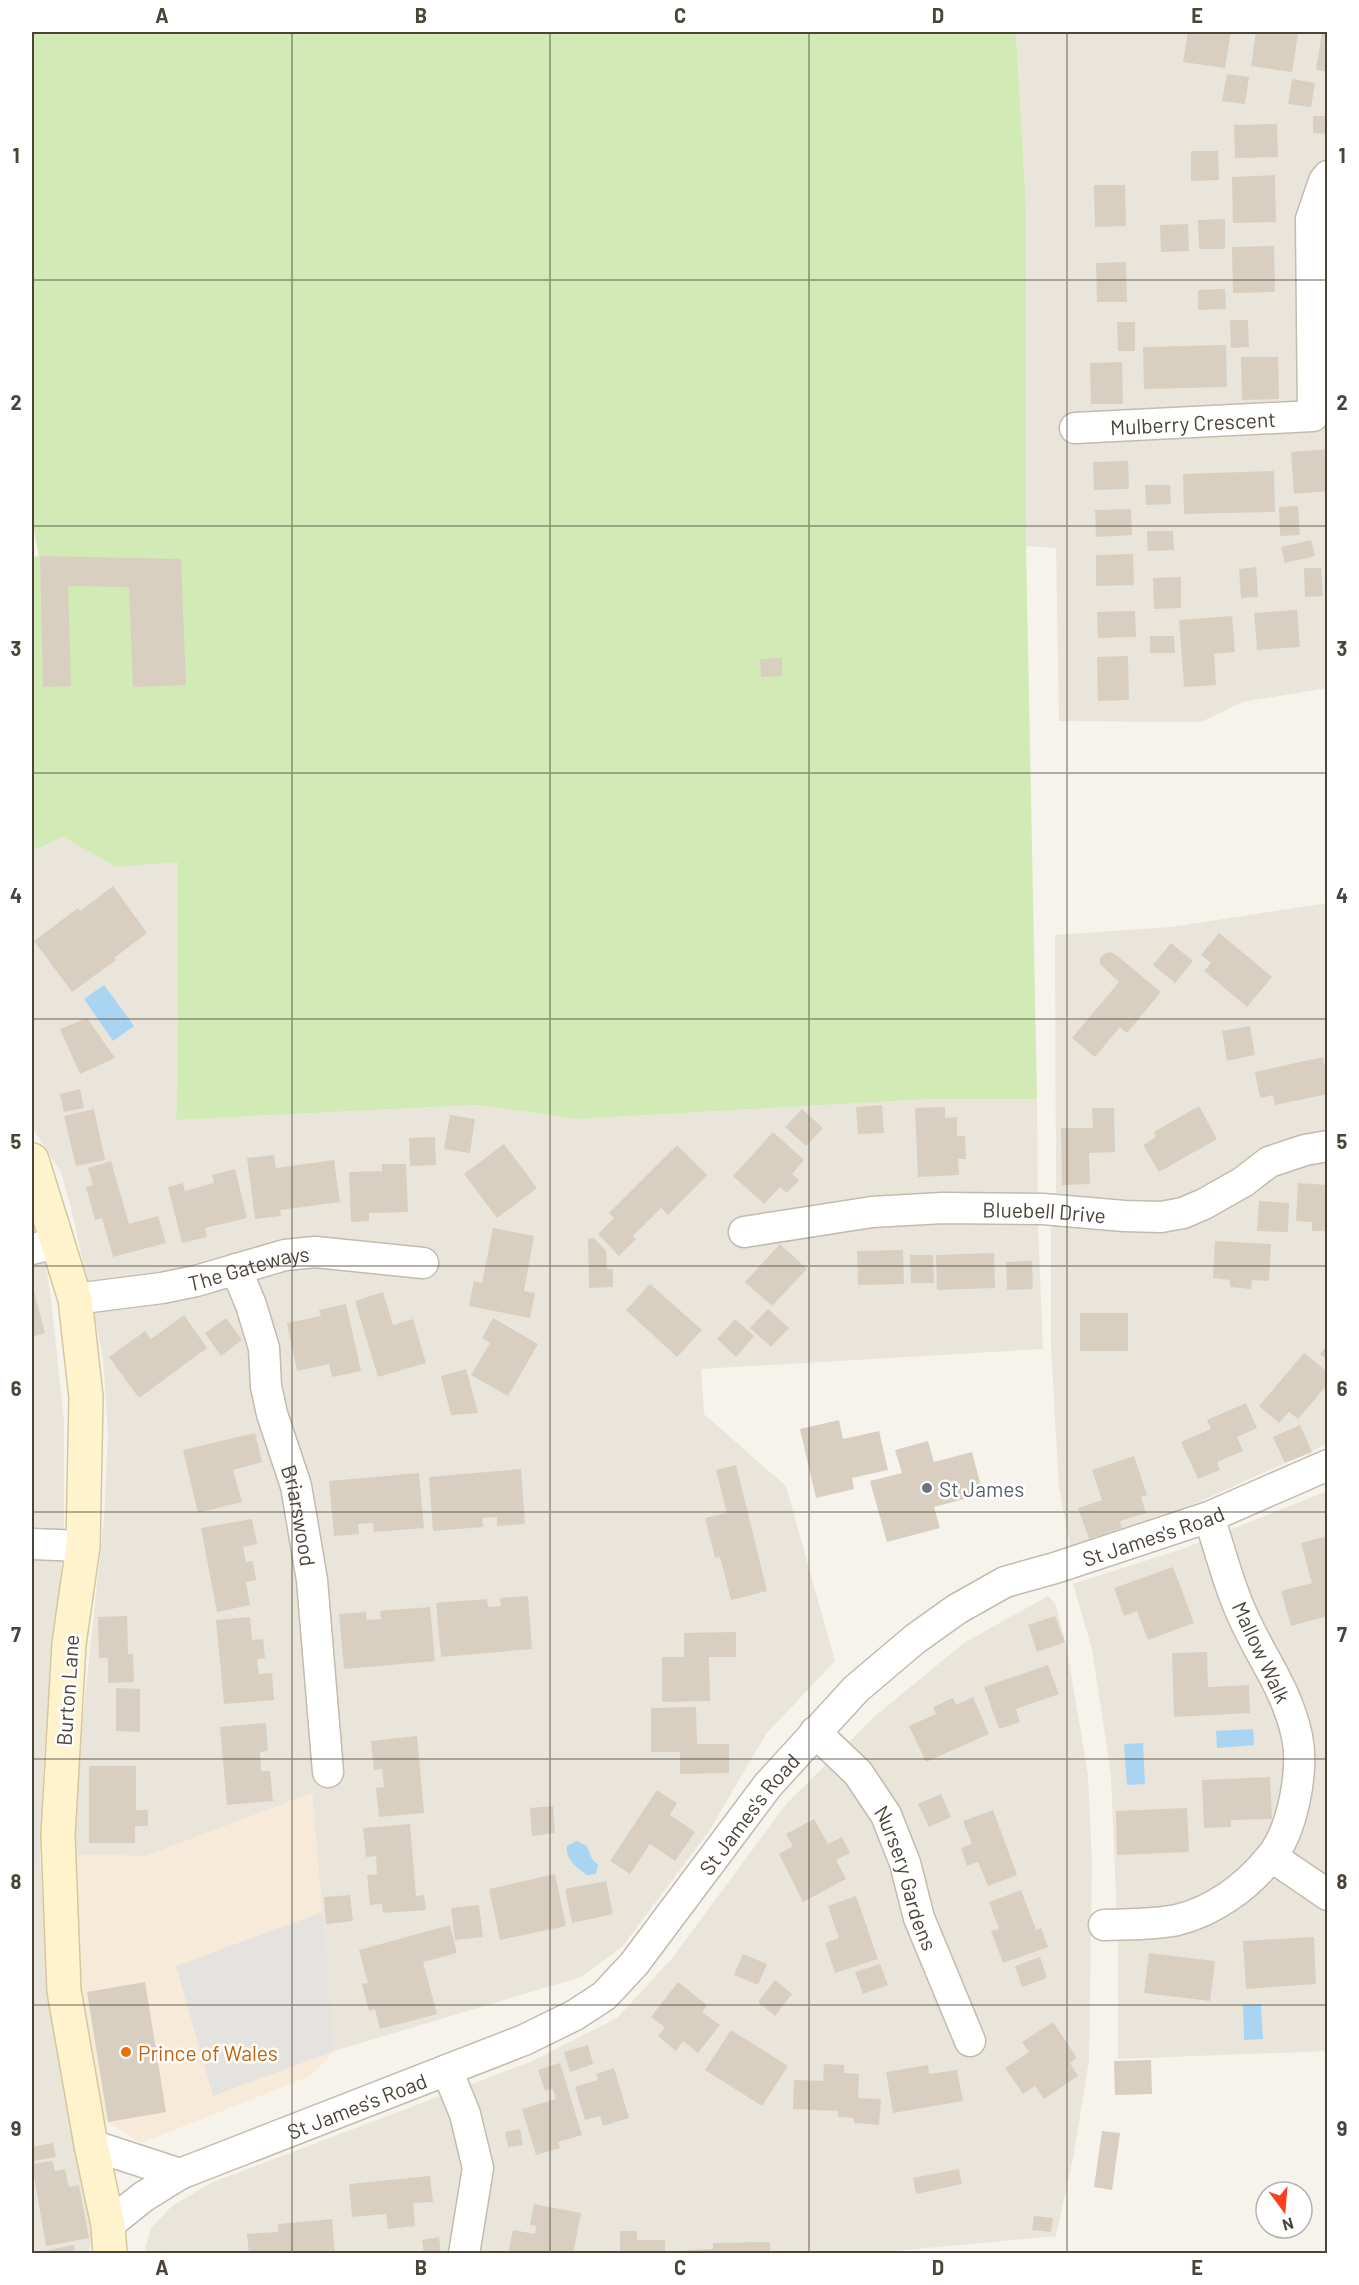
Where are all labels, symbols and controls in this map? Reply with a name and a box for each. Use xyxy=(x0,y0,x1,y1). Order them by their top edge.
text: A xyxy=(155,3,169,27)
text: B xyxy=(415,3,427,27)
text: C xyxy=(674,3,686,27)
text: D xyxy=(932,3,944,27)
text: E xyxy=(1191,3,1203,27)
text: 1 xyxy=(12,143,20,167)
text: 1 xyxy=(1338,143,1346,167)
text: 2 xyxy=(10,390,22,414)
text: 2 xyxy=(1336,390,1348,414)
street label: Mulberry Crescent xyxy=(1109,405,1276,439)
text: 3 xyxy=(11,636,21,660)
text: 3 xyxy=(1337,636,1347,660)
text: 4 xyxy=(10,883,22,907)
text: 4 xyxy=(1336,883,1348,907)
text: 5 xyxy=(11,1129,22,1153)
text: 5 xyxy=(1337,1129,1348,1153)
street label: Bluebell Drive xyxy=(982,1196,1107,1227)
street label: The Gateways xyxy=(186,1240,310,1295)
text: 6 xyxy=(11,1376,22,1400)
text: 6 xyxy=(1337,1376,1348,1400)
street label: Briarswood xyxy=(277,1461,322,1568)
place label: St James xyxy=(939,1476,1024,1501)
marker: St James xyxy=(920,1481,934,1495)
street label: St James's Road xyxy=(1079,1500,1228,1571)
street label: Mallow Walk xyxy=(1228,1597,1296,1707)
text: 7 xyxy=(11,1622,21,1646)
text: 7 xyxy=(1337,1622,1347,1646)
street label: Burton Lane xyxy=(51,1634,83,1746)
street label: St James's Road xyxy=(693,1748,804,1879)
street label: Nursery Gardens xyxy=(870,1800,943,1954)
text: 8 xyxy=(11,1869,22,1893)
text: 8 xyxy=(1337,1869,1348,1893)
place label: Prince of Wales xyxy=(138,2040,278,2065)
marker: Prince of Wales xyxy=(119,2045,133,2059)
street label: St James's Road xyxy=(283,2067,430,2144)
text: 9 xyxy=(11,2116,21,2140)
text: 9 xyxy=(1337,2116,1347,2140)
north arrow xyxy=(1254,2180,1314,2240)
text: N xyxy=(1281,2214,1296,2235)
text: A xyxy=(155,2255,169,2279)
text: B xyxy=(415,2255,427,2279)
text: C xyxy=(674,2255,686,2279)
text: D xyxy=(932,2255,944,2279)
text: E xyxy=(1191,2255,1203,2279)

